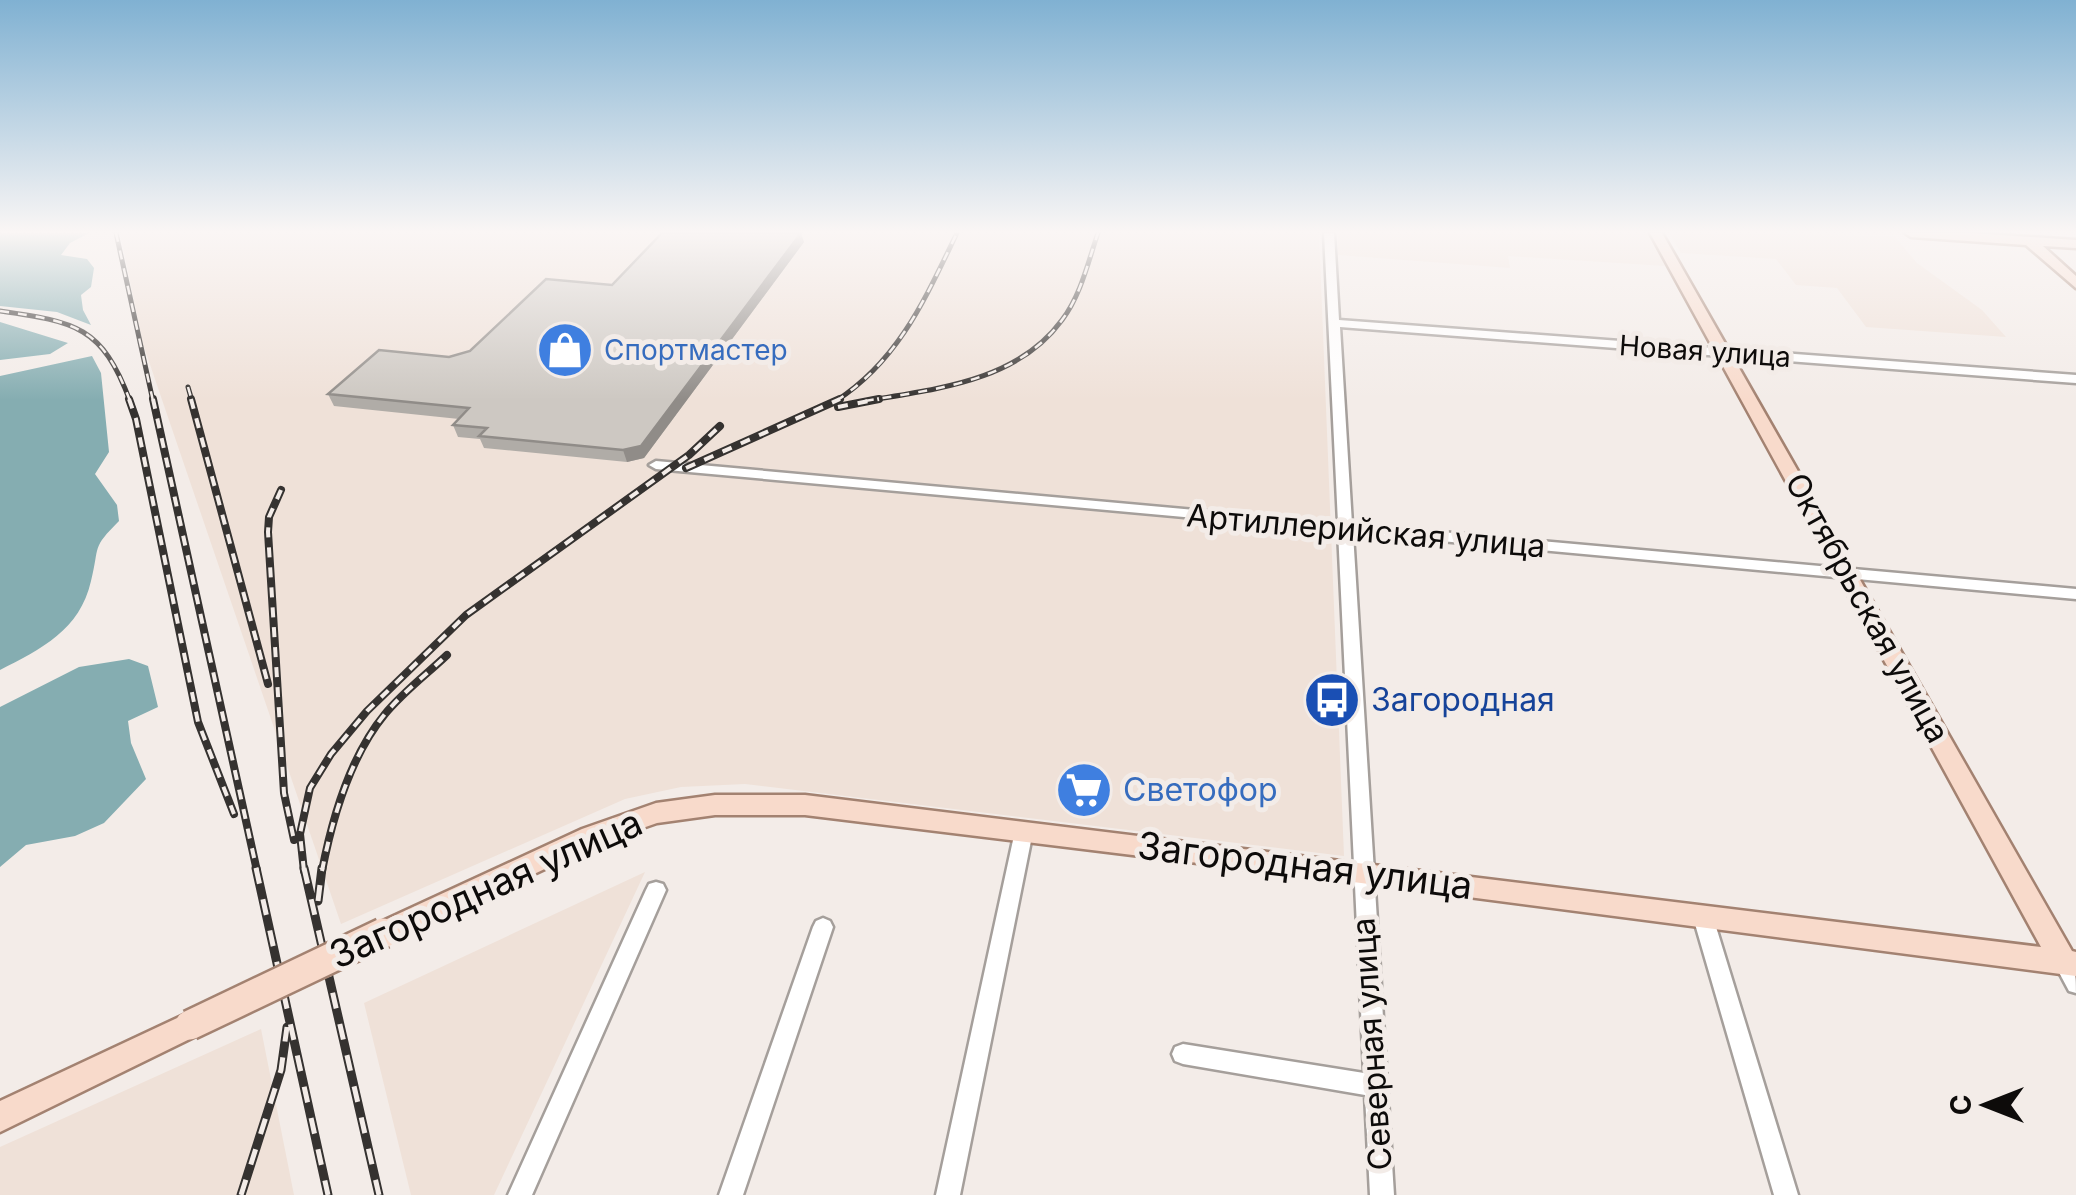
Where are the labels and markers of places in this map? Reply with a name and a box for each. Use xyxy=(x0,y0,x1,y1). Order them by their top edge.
shop icon: Спортмастер xyxy=(535,320,595,380)
place label: Спортмастер xyxy=(604,333,788,367)
bus stop icon: Загородная xyxy=(1302,670,1362,730)
place label: Загородная xyxy=(1371,680,1555,719)
supermarket icon: Светофор xyxy=(1054,760,1114,820)
place label: Светофор xyxy=(1123,770,1278,809)

